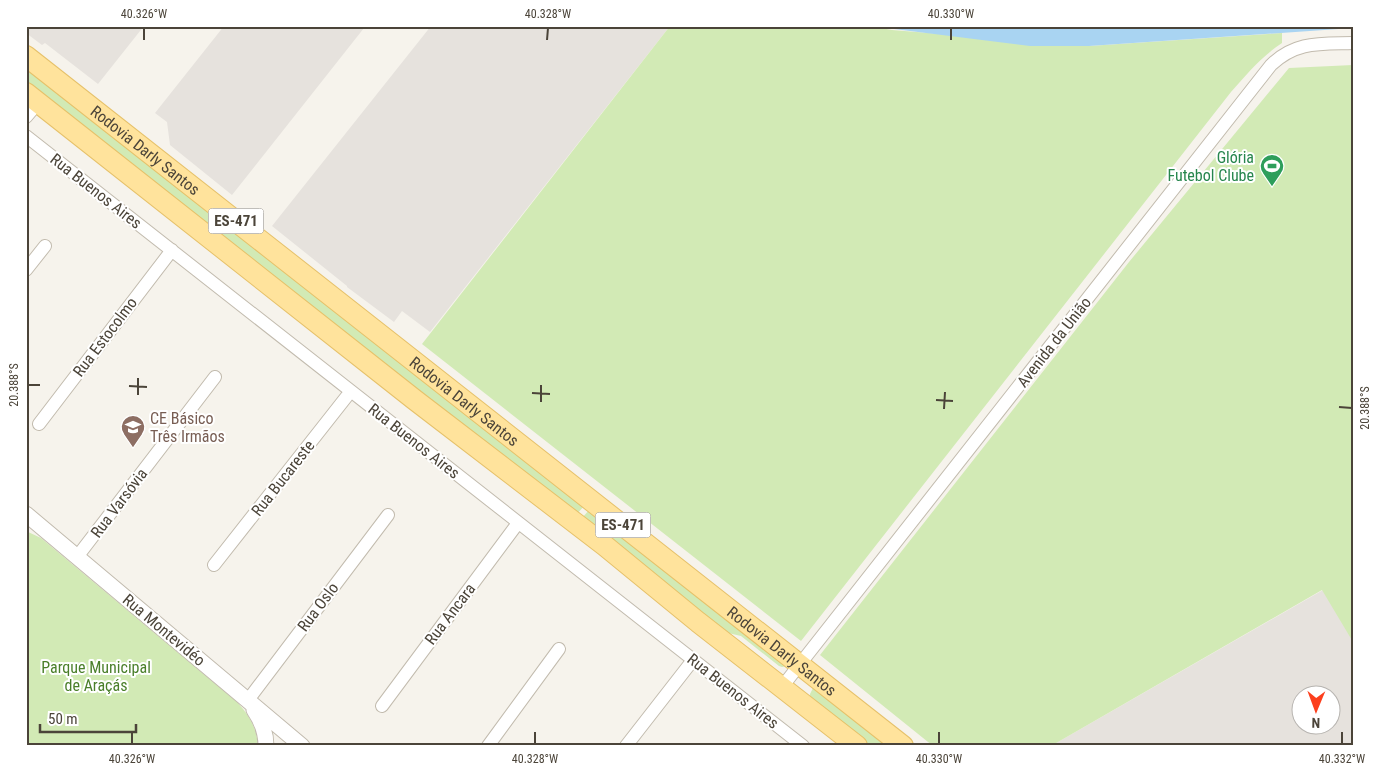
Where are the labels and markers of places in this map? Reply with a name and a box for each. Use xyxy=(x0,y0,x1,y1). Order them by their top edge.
place label: Glória Futebol Clube xyxy=(1167,148,1254,185)
sports icon: Glória Futebol Clube xyxy=(1259,153,1285,187)
place label: CE Básico Três Irmãos xyxy=(150,409,225,446)
school or university icon: CE Básico Três Irmãos xyxy=(120,414,146,448)

